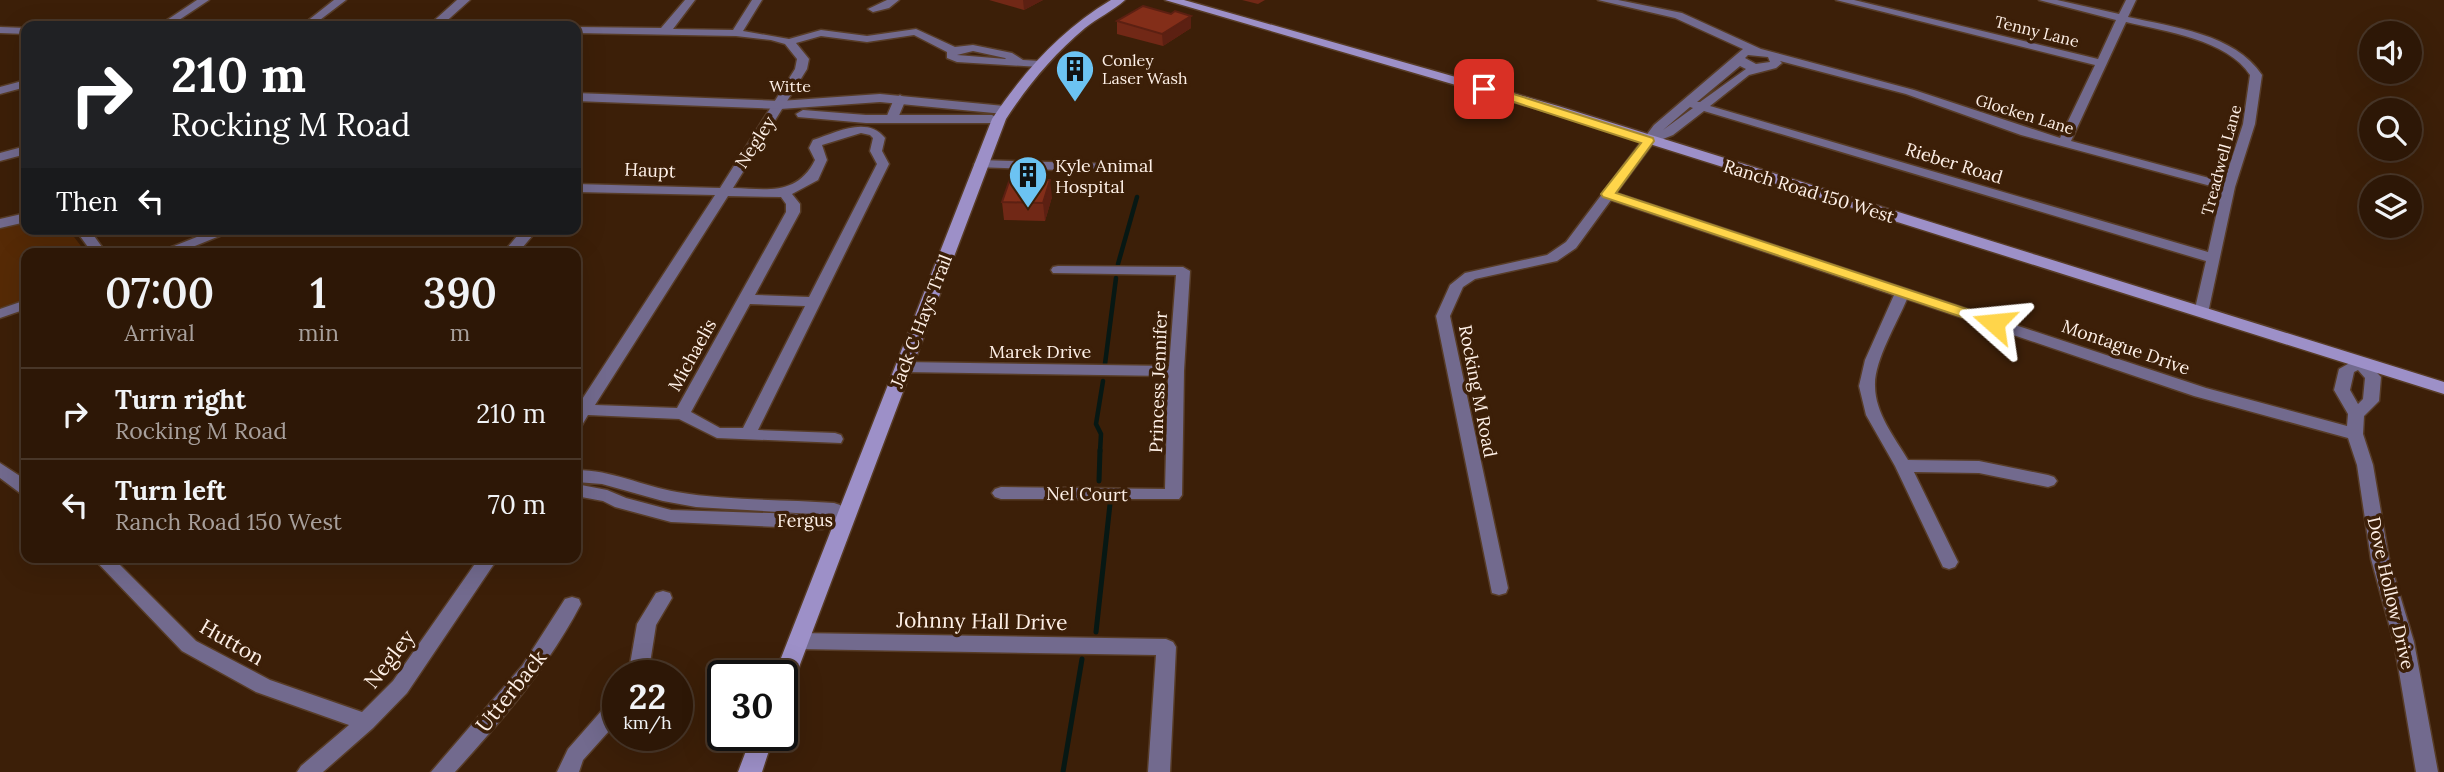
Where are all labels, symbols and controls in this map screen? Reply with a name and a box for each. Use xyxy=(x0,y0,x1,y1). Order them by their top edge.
street label: Tenny Lane xyxy=(1993,11,2082,51)
map controls xyxy=(2359,21,2422,238)
button: sound xyxy=(2359,21,2422,84)
text: 210 m xyxy=(171,43,306,105)
building icon: Conley Laser Wash xyxy=(1054,48,1096,103)
icon: right xyxy=(56,49,147,140)
place label: Conley Laser Wash xyxy=(1102,50,1188,88)
pin xyxy=(1454,59,1514,119)
icon: arrive xyxy=(1465,70,1503,108)
street label: Witte xyxy=(769,76,811,96)
street label: Glocken Lane xyxy=(1973,90,2077,139)
button: search xyxy=(2359,98,2422,161)
street label: Treadwell Lane xyxy=(2197,102,2245,217)
text: Rocking M Road xyxy=(171,104,410,145)
street label: Negley xyxy=(730,111,781,172)
street label: Rieber Road xyxy=(1903,137,2006,189)
building icon: Kyle Animal Hospital xyxy=(1007,154,1049,209)
place label: Kyle Animal Hospital xyxy=(1055,154,1153,198)
street label: Ranch Road 150 West xyxy=(1721,154,1897,228)
street label: Haupt xyxy=(624,158,676,182)
button: layers xyxy=(2359,175,2422,238)
icon: left xyxy=(132,182,170,220)
text: Then xyxy=(56,185,118,218)
street label: Jack C Hays Trail xyxy=(885,251,957,392)
text: 07:00 xyxy=(105,266,214,320)
text: 1 xyxy=(310,266,327,320)
text: 390 xyxy=(423,266,497,320)
position arrow xyxy=(1957,286,2031,360)
street label: Princess Jennifer xyxy=(1144,310,1172,453)
street label: Montague Drive xyxy=(2059,314,2193,380)
street label: Michaelis xyxy=(663,315,721,395)
text: Arrival xyxy=(124,318,195,347)
text: min xyxy=(298,318,339,347)
text: m xyxy=(450,318,470,347)
street label: Rocking M Road xyxy=(1454,323,1502,460)
street label: Marek Drive xyxy=(989,340,1092,363)
text: Turn right xyxy=(115,383,246,416)
icon: right xyxy=(56,395,94,433)
text: 210 m xyxy=(476,397,546,430)
text: Rocking M Road xyxy=(115,416,287,445)
text: Turn left xyxy=(115,474,226,507)
street label: Nel Court xyxy=(1046,482,1128,506)
icon: left xyxy=(56,486,94,524)
text: 70 m xyxy=(488,488,546,521)
text: Ranch Road 150 West xyxy=(115,507,342,536)
street label: Fergus xyxy=(777,508,833,532)
street label: Dove Hollow Drive xyxy=(2362,514,2420,672)
street label: Johnny Hall Drive xyxy=(895,606,1068,636)
street label: Hutton xyxy=(195,613,269,671)
street label: Negley xyxy=(358,624,420,694)
street label: Utterback xyxy=(470,644,553,738)
speed limit sign: 30 xyxy=(707,660,798,751)
text: 22 xyxy=(629,674,666,719)
text: km/h xyxy=(623,711,672,734)

